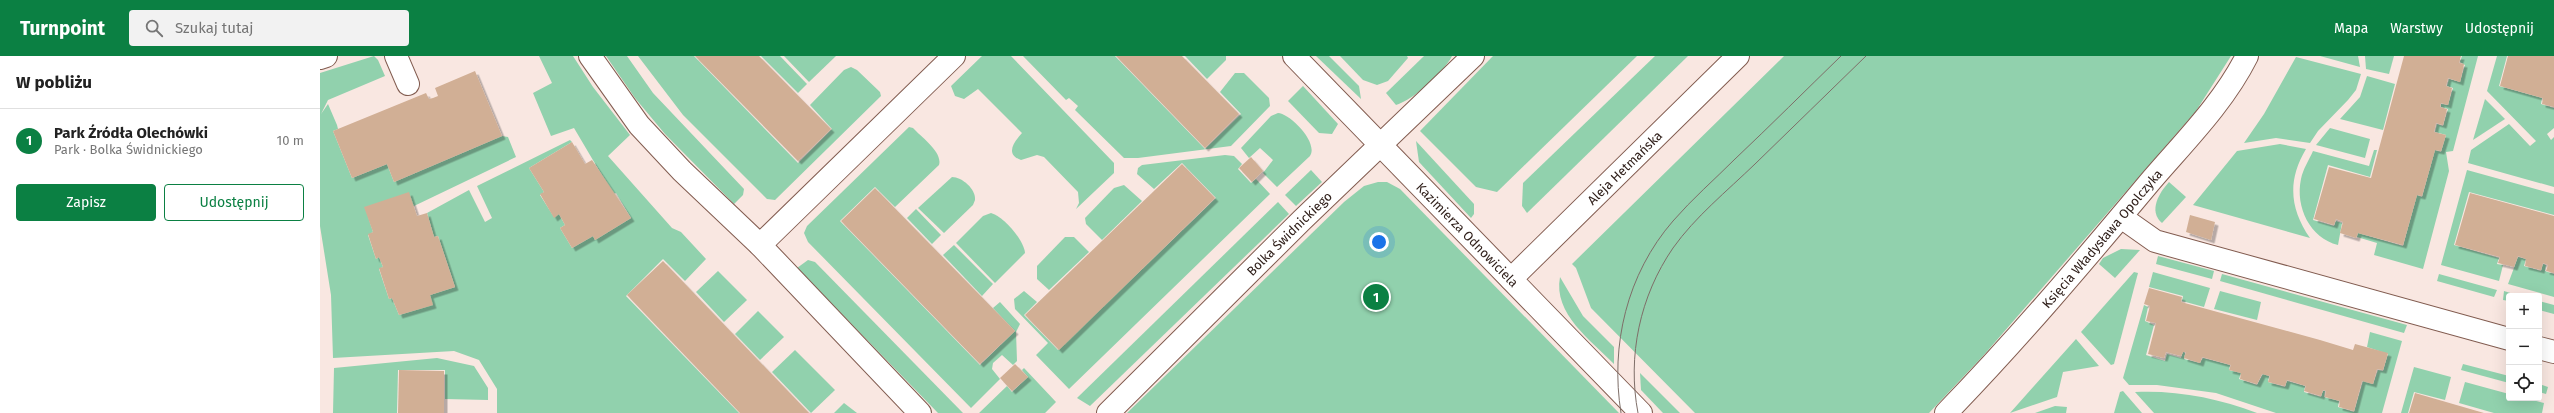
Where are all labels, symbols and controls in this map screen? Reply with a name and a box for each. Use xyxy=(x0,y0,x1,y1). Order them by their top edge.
search box xyxy=(129,10,409,46)
text: Turnpoint xyxy=(20,17,105,40)
icon: search xyxy=(143,17,165,39)
text: Szukaj tutaj xyxy=(175,19,254,37)
text: Mapa xyxy=(2334,20,2368,37)
text: Warstwy xyxy=(2390,20,2443,37)
text: Udostępnij xyxy=(2465,20,2534,37)
text: W pobliżu xyxy=(16,72,92,93)
text: Park Źródła Olechówki xyxy=(54,124,208,142)
street label: Aleja Hetmańska xyxy=(1584,128,1665,207)
text: 1 xyxy=(26,133,32,148)
text: 10 m xyxy=(277,133,304,148)
text: Park · Bolka Świdnickiego xyxy=(54,142,203,157)
street label: Księcia Władysława Opolczyka xyxy=(2039,166,2165,311)
street label: Kazimierza Odnowiciela xyxy=(1413,179,1522,290)
button: Zapisz xyxy=(16,184,156,221)
button: Udostępnij xyxy=(164,184,304,221)
street label: Bolka Świdnickiego xyxy=(1243,188,1335,278)
your location xyxy=(1369,232,1389,252)
pin: 1 xyxy=(1363,282,1389,312)
map controls xyxy=(2506,293,2542,401)
button: + xyxy=(2506,293,2542,329)
button: − xyxy=(2506,329,2542,365)
button: locate xyxy=(2506,365,2542,401)

